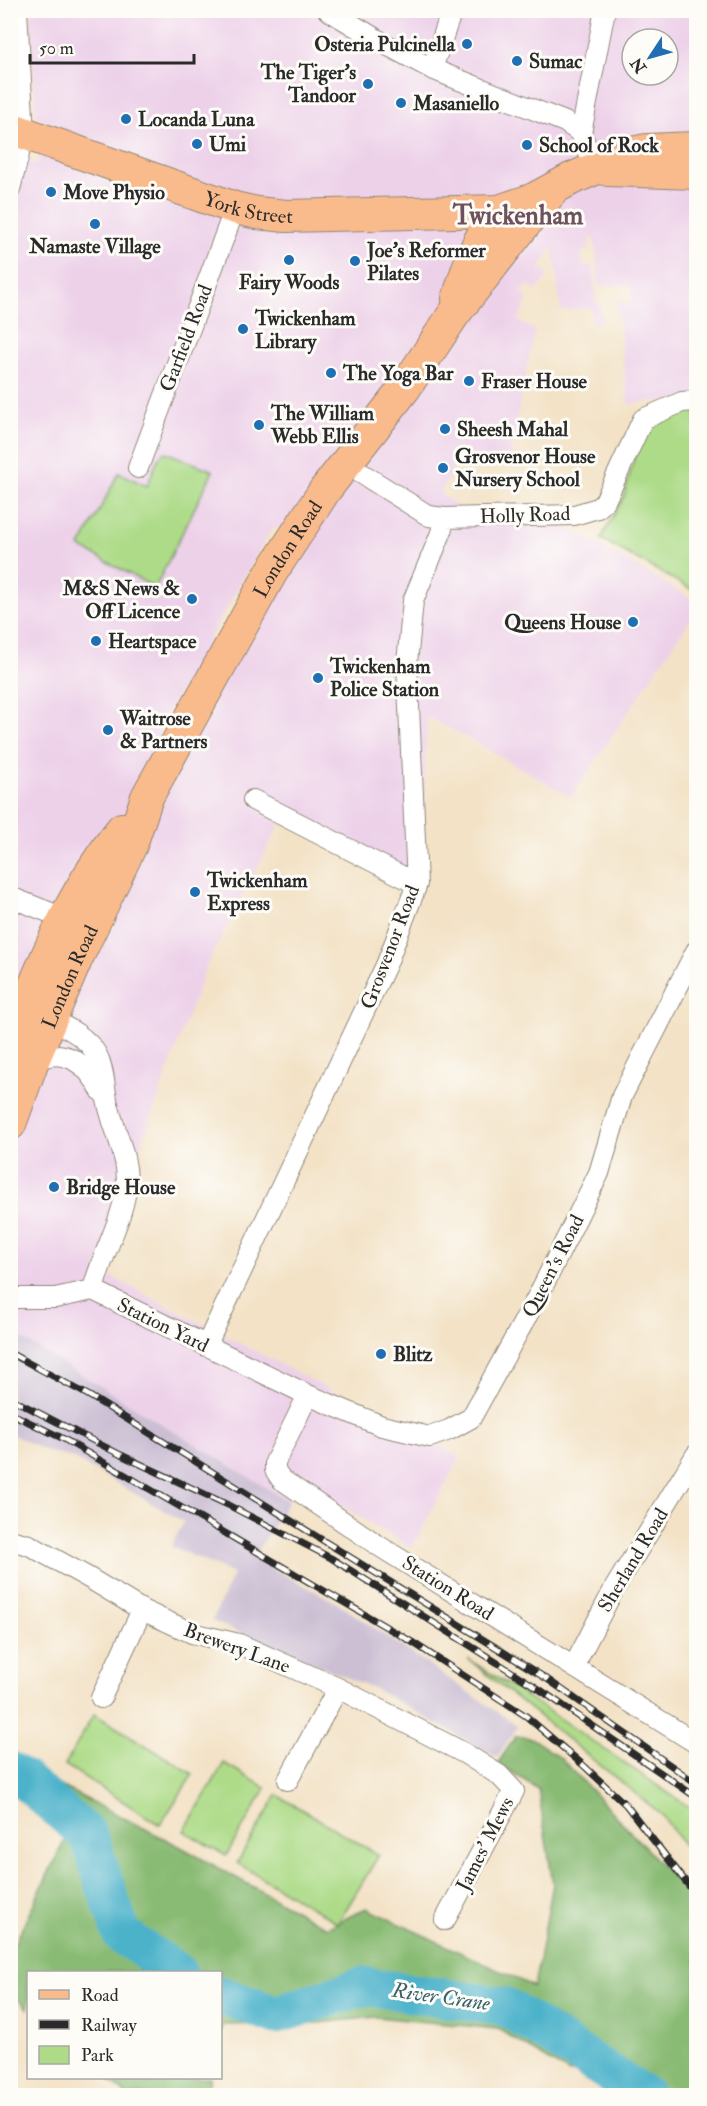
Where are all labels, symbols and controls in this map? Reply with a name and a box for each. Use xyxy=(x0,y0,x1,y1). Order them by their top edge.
scale bar xyxy=(30,27,194,65)
north arrow xyxy=(620,27,680,87)
place label: Osteria Pulcinella xyxy=(314,32,456,57)
text: 50 m xyxy=(39,37,74,60)
marker: Osteria Pulcinella xyxy=(460,37,474,51)
place label: Sumac xyxy=(529,49,583,74)
text: N xyxy=(626,53,652,78)
marker: Sumac xyxy=(510,54,524,68)
place label: The Tiger's Tandoor xyxy=(260,60,357,108)
marker: The Tiger's Tandoor xyxy=(361,77,375,91)
place label: Masaniello xyxy=(412,91,500,116)
marker: Masaniello xyxy=(394,96,408,110)
place label: Locanda Luna xyxy=(138,107,255,132)
marker: Locanda Luna xyxy=(119,112,133,126)
place label: Umi xyxy=(209,132,247,157)
place label: School of Rock xyxy=(539,133,659,158)
marker: Umi xyxy=(190,137,204,151)
marker: School of Rock xyxy=(520,138,534,152)
place label: Move Physio xyxy=(62,180,165,206)
marker: Move Physio xyxy=(44,185,58,199)
street label: York Street xyxy=(200,185,294,228)
district label: Twickenham xyxy=(452,200,584,232)
marker: Namaste Village xyxy=(88,217,102,231)
place label: Namaste Village xyxy=(28,234,161,260)
place label: Joe's Reformer Pilates xyxy=(366,238,486,286)
marker: Fairy Woods xyxy=(282,253,296,267)
marker: Joe's Reformer Pilates xyxy=(348,254,362,268)
place label: Fairy Woods xyxy=(239,270,339,296)
street label: Garfield Road xyxy=(154,281,218,395)
place label: Twickenham Library xyxy=(254,306,356,355)
marker: Twickenham Library xyxy=(236,322,250,336)
place label: The Yoga Bar xyxy=(342,361,454,387)
marker: The Yoga Bar xyxy=(324,366,338,380)
place label: Fraser House xyxy=(481,369,588,394)
marker: Fraser House xyxy=(462,374,476,388)
place label: The William Webb Ellis xyxy=(270,401,374,449)
place label: Sheesh Mahal xyxy=(457,417,569,442)
marker: The William Webb Ellis xyxy=(252,418,266,432)
marker: Sheesh Mahal xyxy=(438,422,452,436)
place label: Grosvenor House Nursery School xyxy=(454,444,596,493)
marker: Grosvenor House Nursery School xyxy=(436,461,450,475)
street label: London Road xyxy=(247,495,327,602)
street label: Holly Road xyxy=(479,501,571,529)
place label: M&S News & Off Licence xyxy=(62,576,181,624)
marker: M&S News & Off Licence xyxy=(185,592,199,606)
place label: Queens House xyxy=(504,610,622,635)
marker: Queens House xyxy=(626,615,640,629)
place label: Heartspace xyxy=(108,629,197,655)
marker: Heartspace xyxy=(89,634,103,648)
place label: Twickenham Police Station xyxy=(329,654,440,702)
marker: Twickenham Police Station xyxy=(311,671,325,685)
place label: Waitrose & Partners xyxy=(119,706,207,754)
marker: Waitrose & Partners xyxy=(101,723,115,737)
place label: Twickenham Express xyxy=(206,868,308,917)
street label: Grosvenor Road xyxy=(355,881,425,1013)
marker: Twickenham Express xyxy=(188,885,202,899)
street label: London Road xyxy=(36,921,103,1032)
place label: Bridge House xyxy=(66,1175,176,1201)
marker: Bridge House xyxy=(47,1180,61,1194)
street label: Queen's Road xyxy=(516,1210,590,1322)
street label: Station Yard xyxy=(113,1292,213,1358)
place label: Blitz xyxy=(393,1342,433,1367)
marker: Blitz xyxy=(374,1347,388,1361)
street label: Sherland Road xyxy=(592,1503,674,1616)
street label: Station Road xyxy=(397,1550,499,1626)
street label: Brewery Lane xyxy=(180,1617,294,1679)
street label: James' Mews xyxy=(450,1793,519,1896)
legend xyxy=(27,1971,222,2079)
water label: River Crane xyxy=(390,1977,492,2017)
text: Road xyxy=(81,1984,119,2007)
text: Railway xyxy=(81,2014,138,2037)
text: Park xyxy=(81,2044,114,2067)

